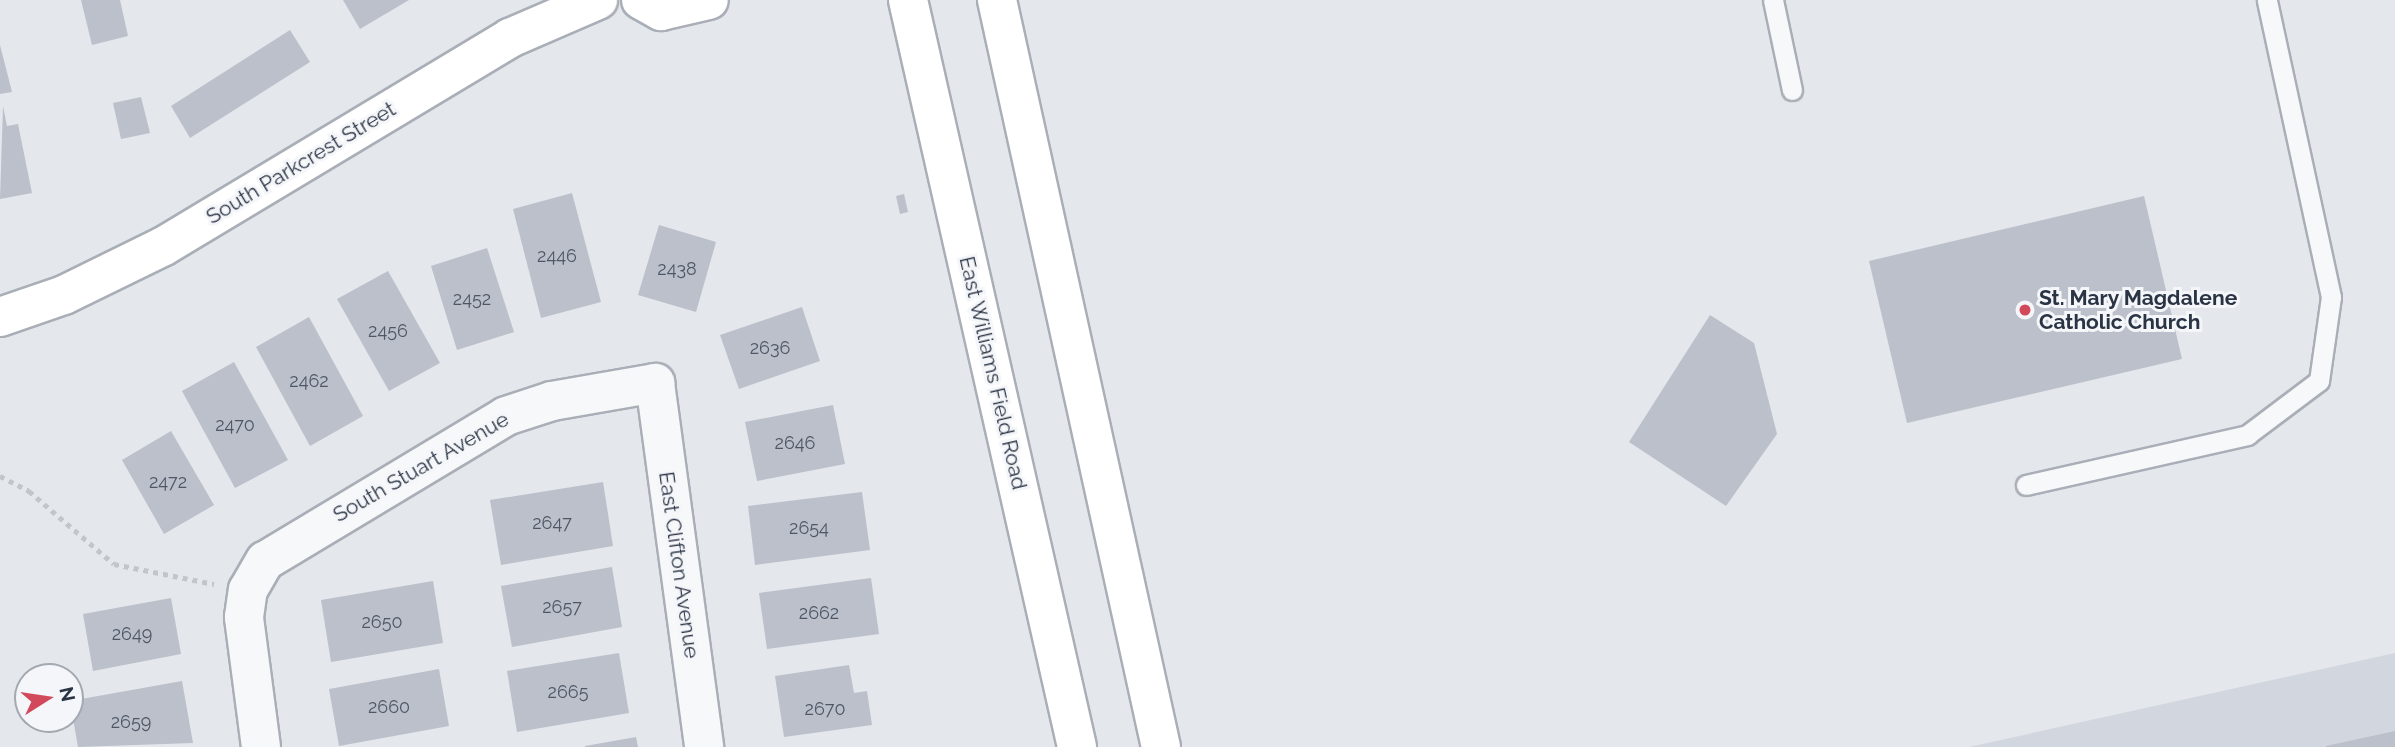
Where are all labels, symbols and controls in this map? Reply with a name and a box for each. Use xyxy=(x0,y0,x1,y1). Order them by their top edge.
street label: South Parkcrest Street xyxy=(202,96,400,230)
house number: 2446 xyxy=(537,245,577,267)
street label: East Williams Field Road xyxy=(954,254,1032,492)
house number: 2438 xyxy=(657,258,697,280)
place label: St. Mary Magdalene Catholic Church xyxy=(2039,285,2238,335)
house number: 2452 xyxy=(453,288,491,310)
marker: St. Mary Magdalene Catholic Church xyxy=(2017,302,2033,318)
house number: 2456 xyxy=(368,320,408,342)
house number: 2636 xyxy=(750,337,790,359)
house number: 2462 xyxy=(289,370,329,392)
street label: South Stuart Avenue xyxy=(328,406,514,528)
house number: 2470 xyxy=(215,414,255,436)
house number: 2646 xyxy=(775,432,815,454)
street label: East Clifton Avenue xyxy=(653,470,705,660)
house number: 2472 xyxy=(149,471,187,493)
house number: 2647 xyxy=(532,512,572,534)
house number: 2654 xyxy=(789,517,829,539)
house number: 2657 xyxy=(542,596,582,618)
house number: 2662 xyxy=(799,602,839,624)
house number: 2650 xyxy=(361,611,403,633)
house number: 2649 xyxy=(112,623,152,645)
north arrow xyxy=(14,663,84,733)
house number: 2665 xyxy=(548,681,588,703)
text: N xyxy=(55,685,80,703)
house number: 2660 xyxy=(368,696,410,718)
house number: 2670 xyxy=(805,698,845,720)
house number: 2659 xyxy=(111,711,151,733)

